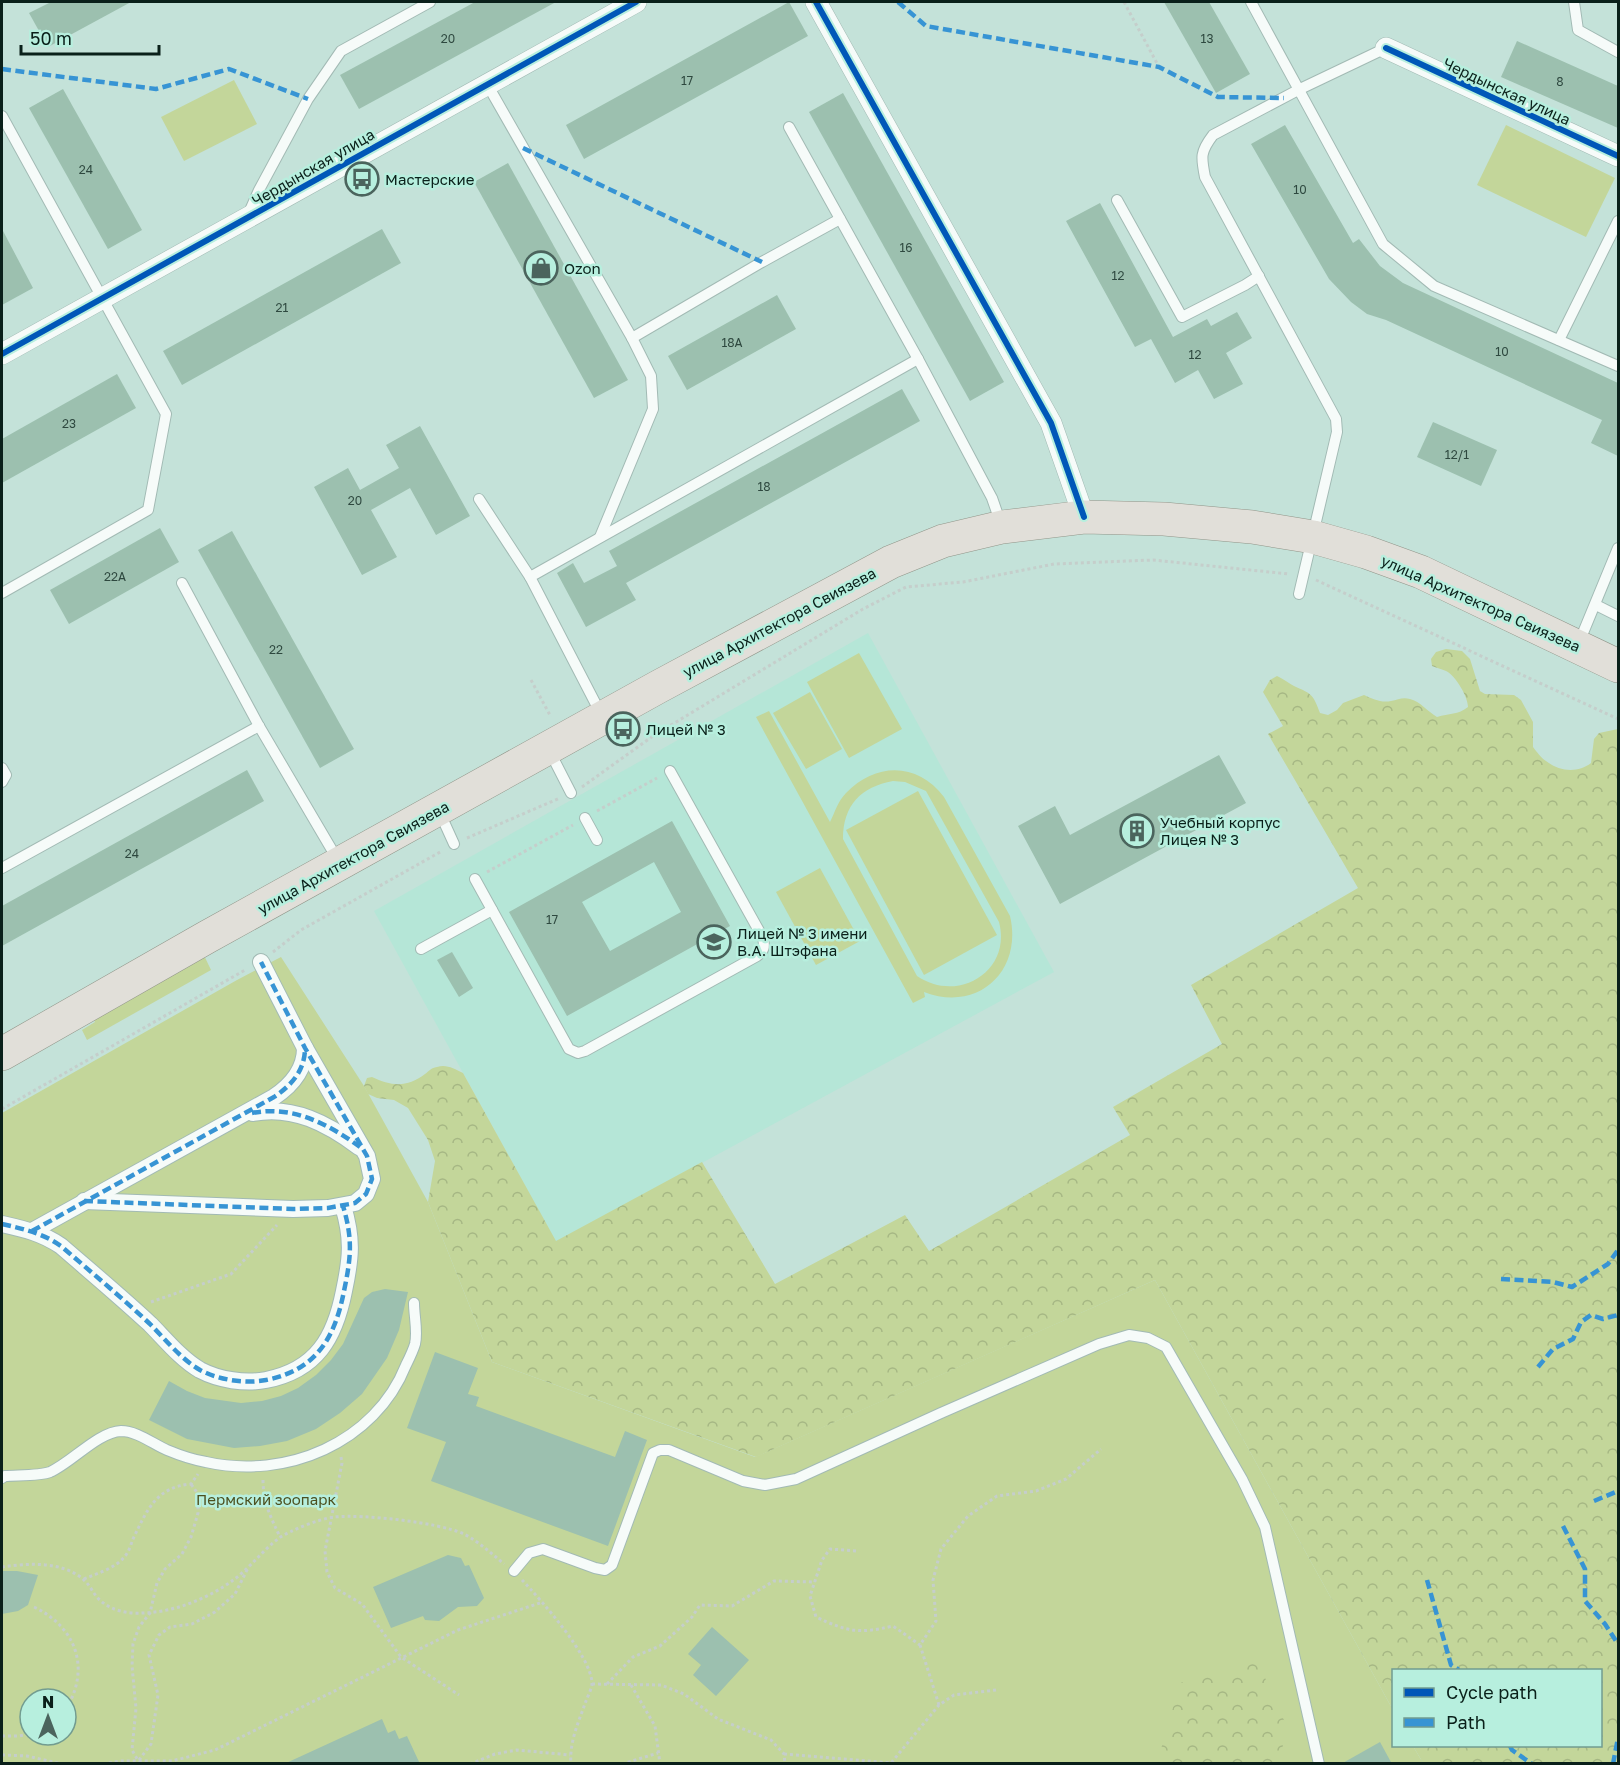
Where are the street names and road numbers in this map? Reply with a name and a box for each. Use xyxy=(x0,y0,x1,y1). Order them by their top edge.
street label: Чердынская улица xyxy=(1440,54,1574,128)
street label: Чердынская улица xyxy=(249,125,377,209)
street label: улица Архитектора Свиязева xyxy=(1379,551,1583,655)
street label: улица Архитектора Свиязева xyxy=(679,563,879,681)
street label: улица Архитектора Свиязева xyxy=(254,797,452,917)

